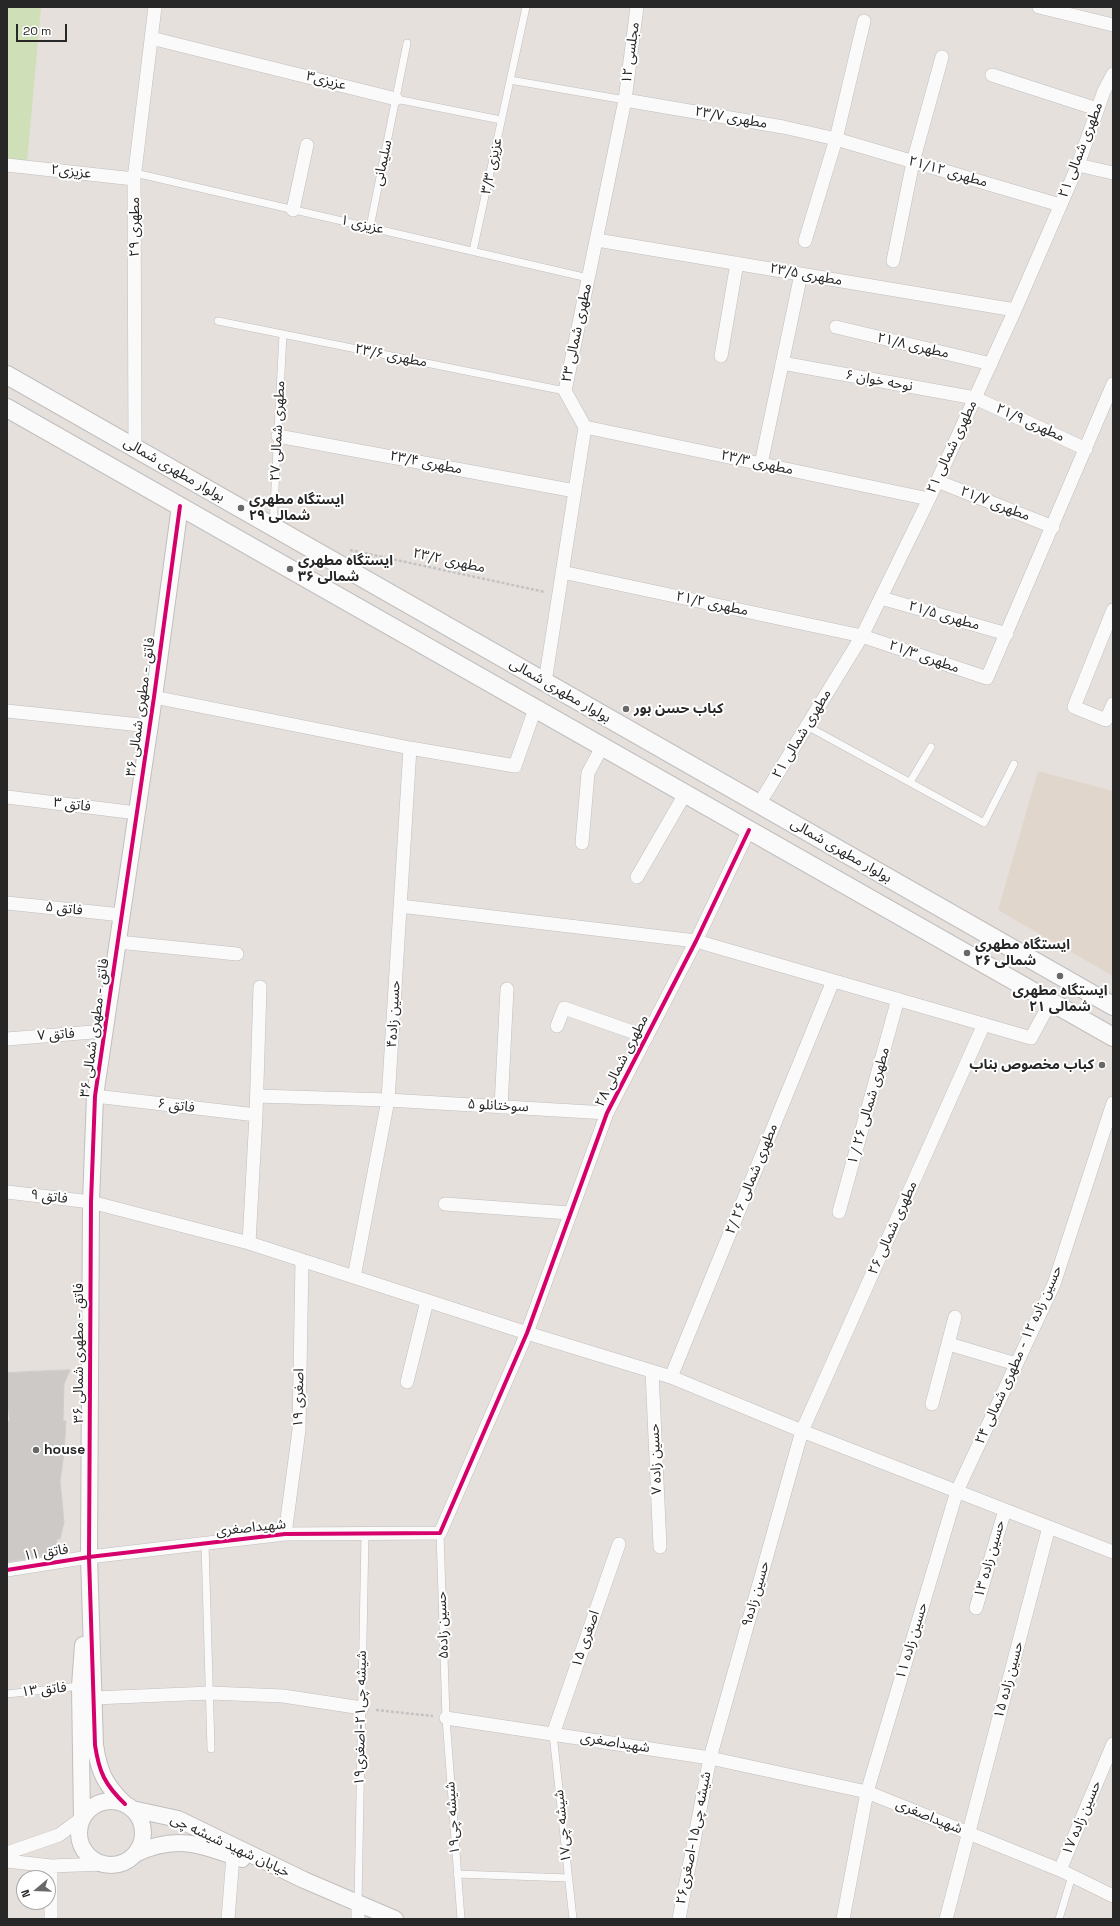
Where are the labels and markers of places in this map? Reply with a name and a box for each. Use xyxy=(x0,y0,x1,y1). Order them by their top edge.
place label: ایستگاه مطهری شمالی ۲۹ xyxy=(249,492,344,524)
marker: ایستگاه مطهری شمالی ۲۹ xyxy=(236,503,246,513)
place label: ایستگاه مطهری شمالی ۳۶ xyxy=(298,553,393,586)
marker: ایستگاه مطهری شمالی ۳۶ xyxy=(285,564,295,574)
place label: كباب حسن بور xyxy=(634,701,723,717)
marker: كباب حسن بور xyxy=(621,704,631,714)
place label: ایستگاه مطهری شمالی ۲۶ xyxy=(975,937,1070,970)
marker: ایستگاه مطهری شمالی ۲۶ xyxy=(962,948,972,958)
marker: ایستگاه مطهری شمالی ۲۱ xyxy=(1055,971,1065,981)
place label: ایستگاه مطهری شمالی ۲۱ xyxy=(1012,983,1108,1016)
place label: كباب مخصوص بناب xyxy=(969,1057,1094,1073)
marker: كباب مخصوص بناب xyxy=(1097,1060,1107,1070)
place label: house xyxy=(44,1442,85,1458)
marker: house xyxy=(31,1445,41,1455)

